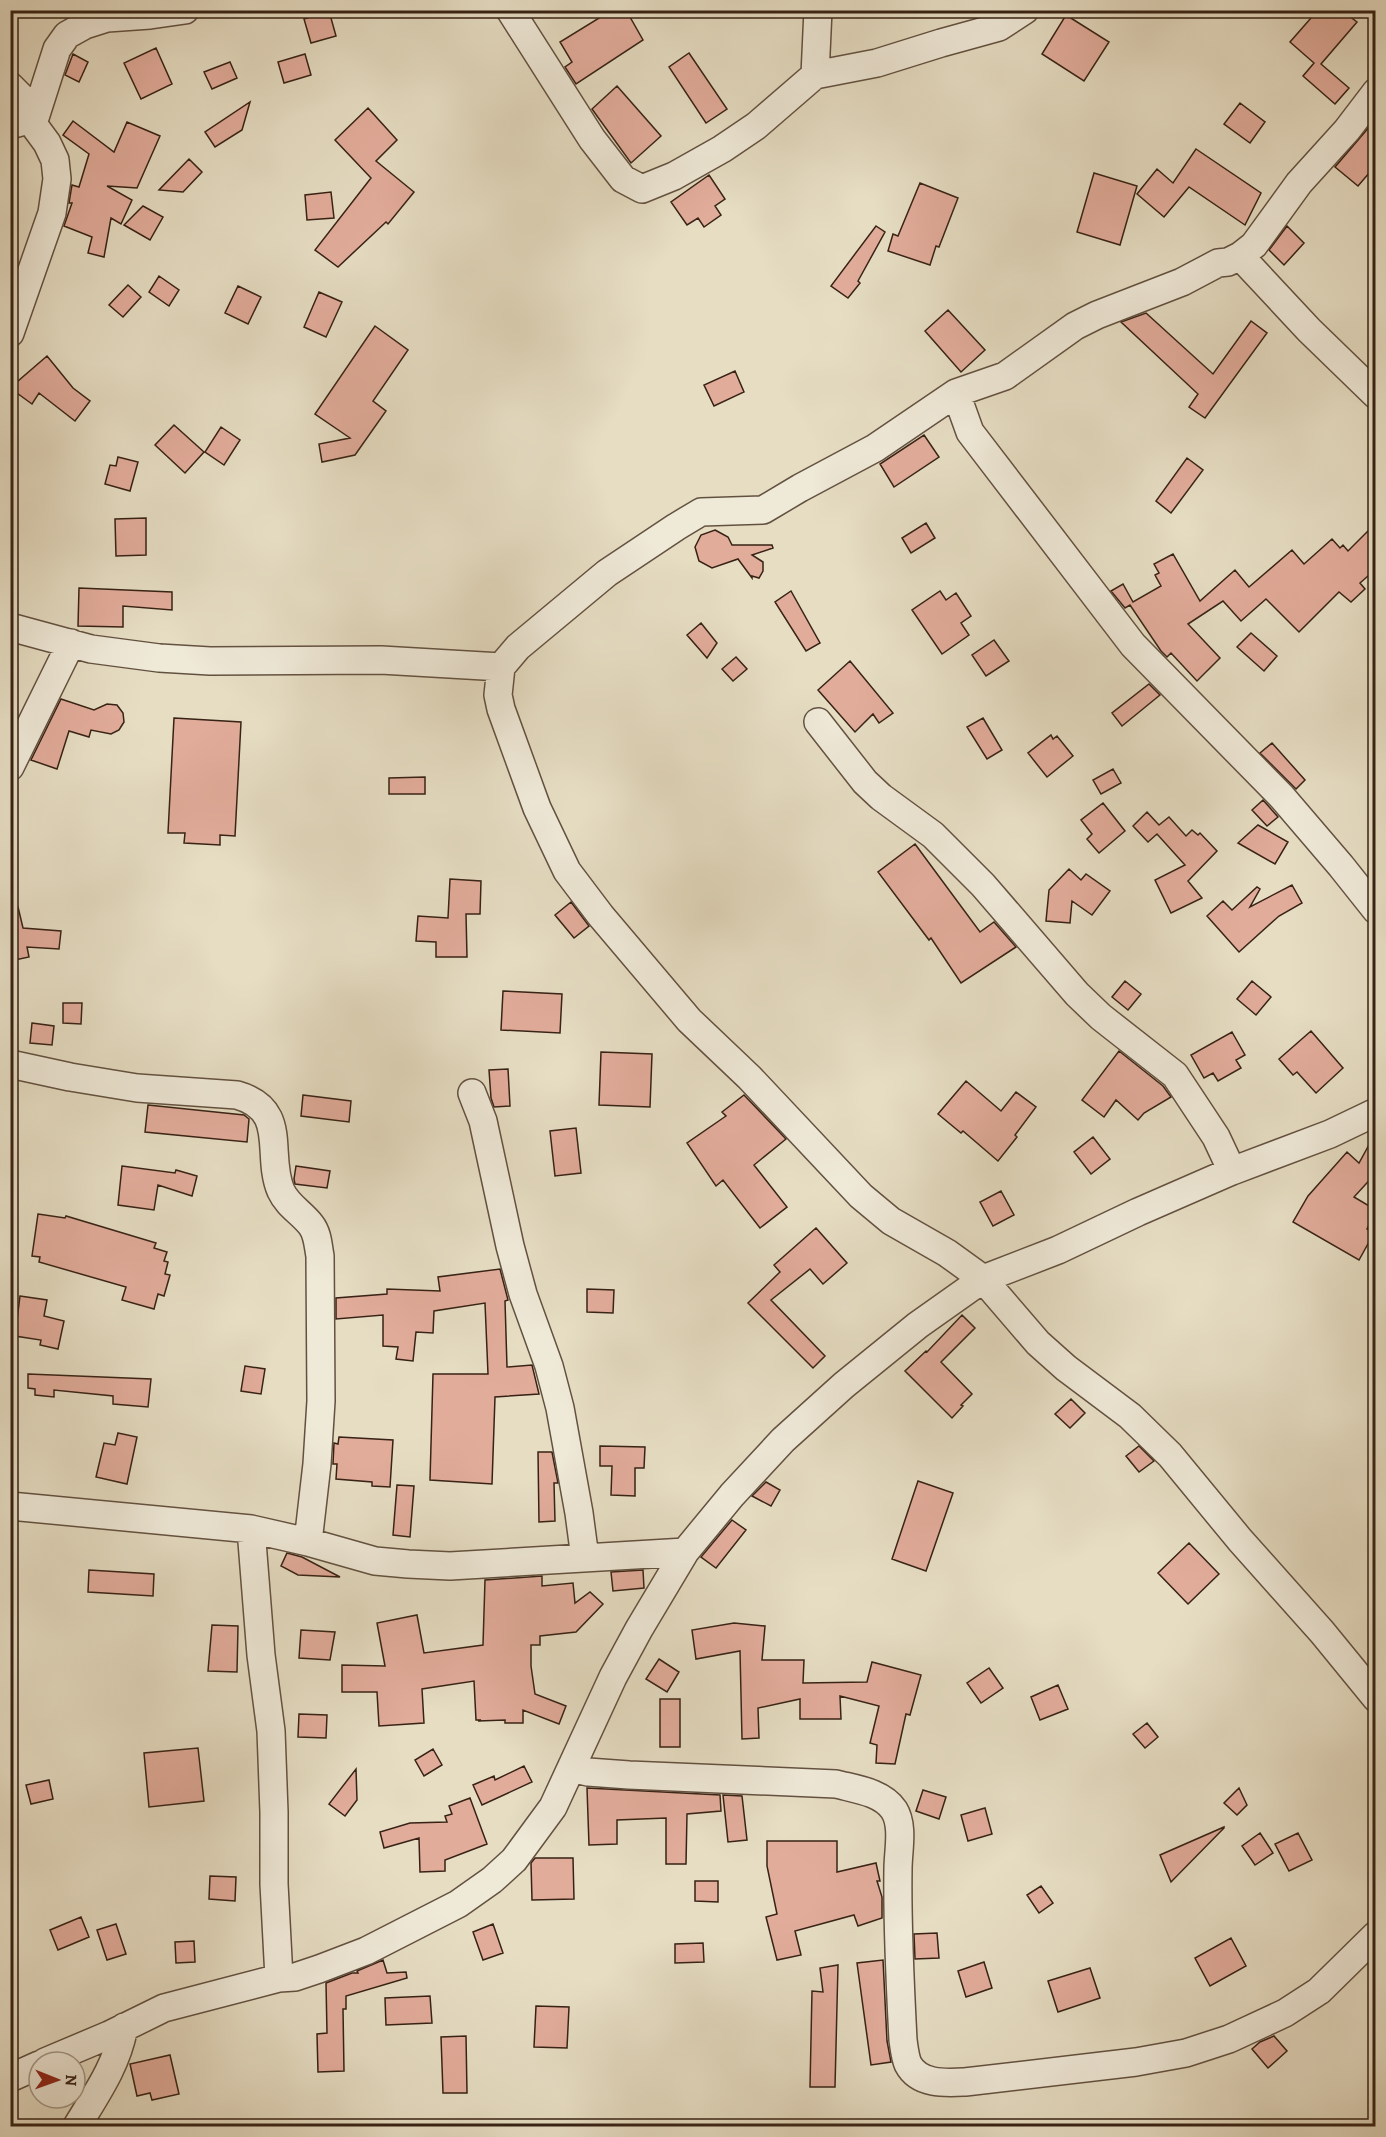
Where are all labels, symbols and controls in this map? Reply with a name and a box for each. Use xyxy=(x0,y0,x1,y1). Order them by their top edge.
north arrow xyxy=(27,2050,87,2110)
text: N xyxy=(60,2074,82,2087)

